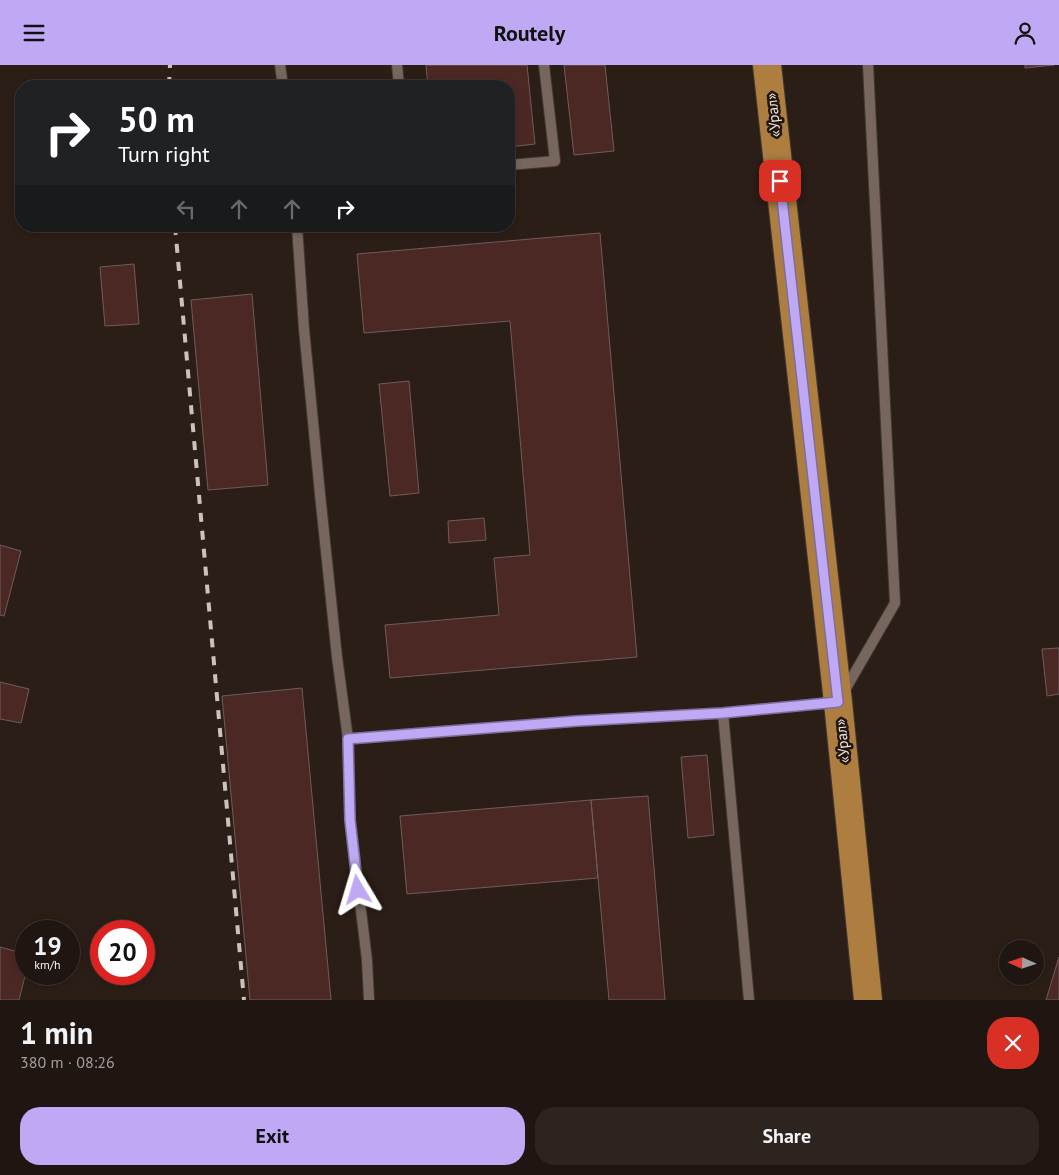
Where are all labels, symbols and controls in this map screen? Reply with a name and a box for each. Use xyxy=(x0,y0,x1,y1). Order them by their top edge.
icon: menu xyxy=(20,19,48,47)
text: Routely xyxy=(494,19,565,47)
icon: person xyxy=(1011,19,1039,47)
street label: «Урал» xyxy=(761,92,785,138)
text: 50 m xyxy=(118,96,195,142)
icon: right xyxy=(35,100,100,165)
text: Turn right xyxy=(118,140,210,168)
pin xyxy=(759,160,801,202)
icon: arrive xyxy=(766,167,794,195)
icon: left xyxy=(172,195,200,223)
icon: ahead xyxy=(225,195,253,223)
icon: ahead xyxy=(278,195,306,223)
icon: right xyxy=(331,195,359,223)
street label: «Урал» xyxy=(830,718,854,764)
position arrow xyxy=(331,863,383,915)
speed limit sign: 20 xyxy=(90,920,155,985)
text: 19 xyxy=(33,930,62,962)
north arrow xyxy=(999,940,1044,985)
map controls xyxy=(999,940,1044,985)
text: km/h xyxy=(34,957,61,972)
text: 1 min xyxy=(20,1013,93,1052)
button: close xyxy=(987,1017,1039,1069)
text: 380 m · 08:26 xyxy=(20,1052,115,1072)
button: Exit xyxy=(20,1107,525,1165)
button: Share xyxy=(535,1107,1039,1165)

